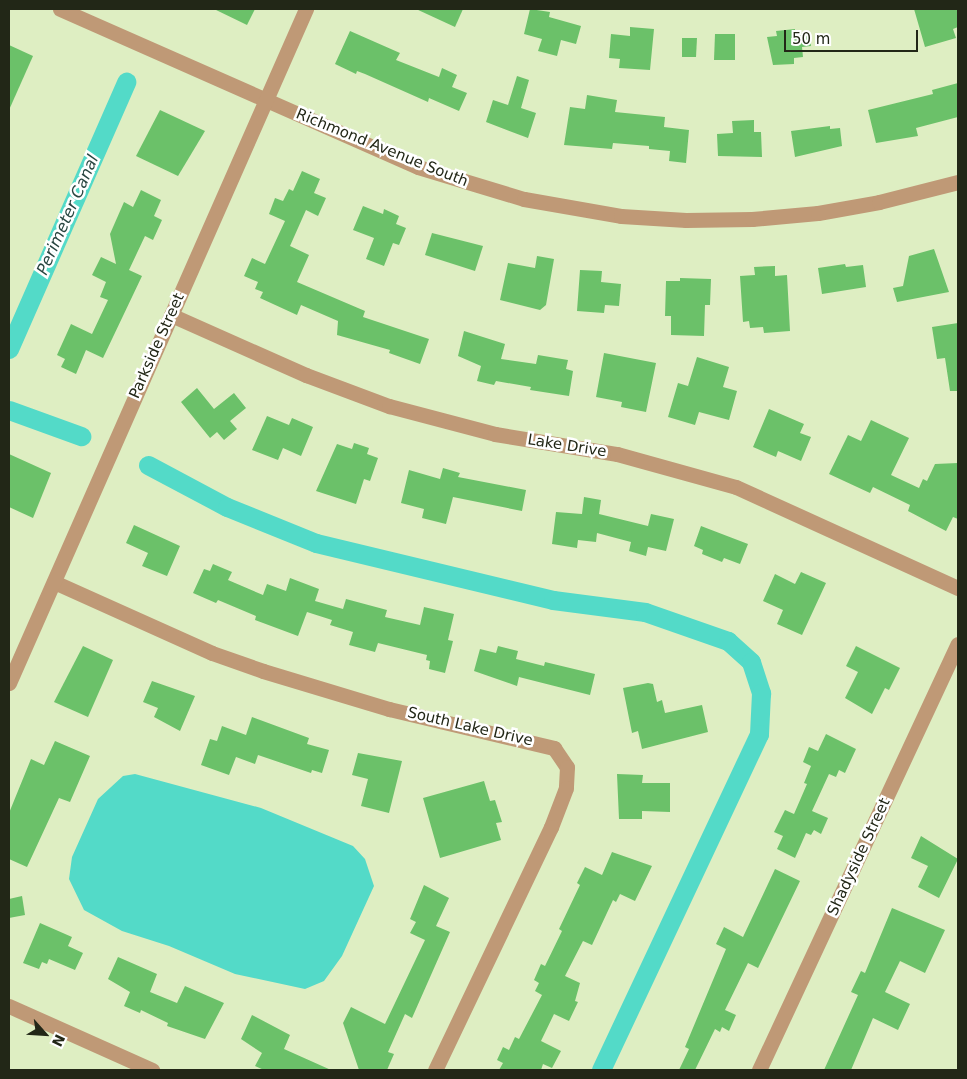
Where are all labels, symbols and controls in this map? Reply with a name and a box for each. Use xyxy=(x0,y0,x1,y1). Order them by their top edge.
scale bar xyxy=(787,20,921,52)
text: 50 m xyxy=(792,30,830,48)
street label: Richmond Avenue South xyxy=(293,105,471,191)
water label: Perimeter Canal xyxy=(33,152,103,278)
street label: Parkside Street xyxy=(126,290,188,402)
street label: Lake Drive xyxy=(526,431,608,461)
street label: South Lake Drive xyxy=(406,704,534,750)
street label: Shadyside Street xyxy=(824,795,894,919)
north arrow xyxy=(20,1009,70,1059)
text: N xyxy=(49,1032,68,1049)

